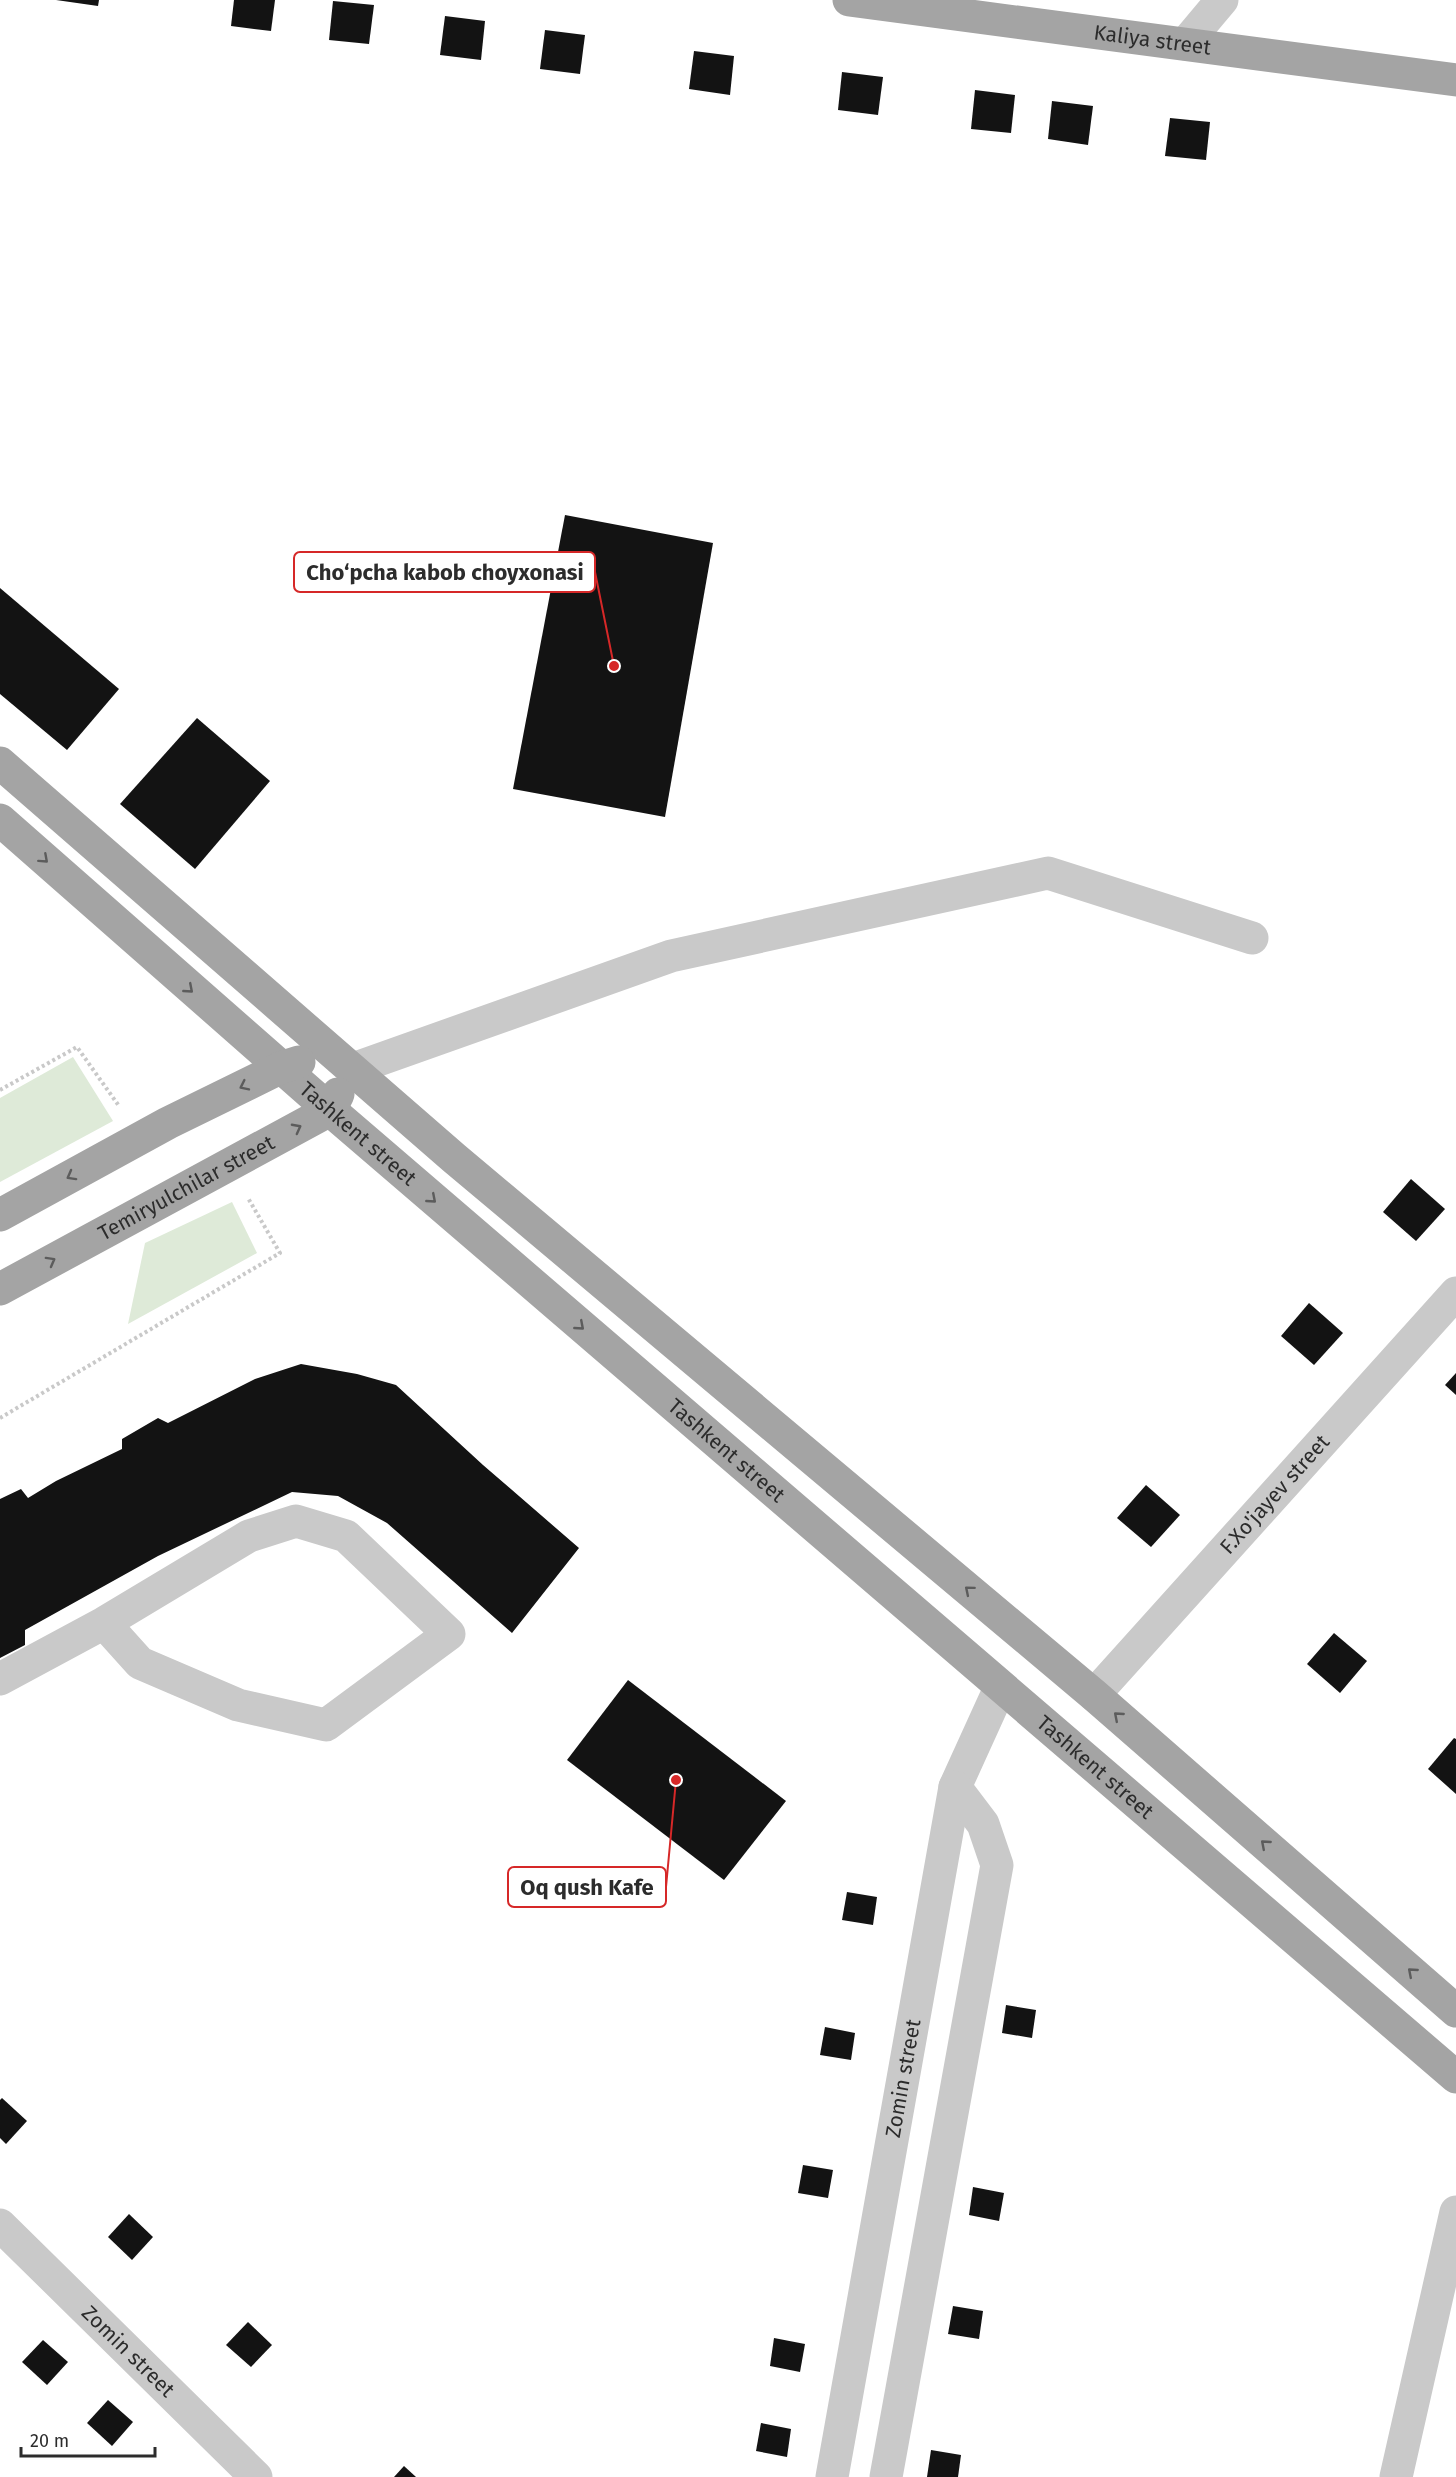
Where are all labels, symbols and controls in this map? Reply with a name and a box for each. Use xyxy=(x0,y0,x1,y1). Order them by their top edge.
street label: Kaliya street xyxy=(1092,19,1213,61)
callout: Cho‘pcha kabob choyxonasi xyxy=(294,552,595,592)
text: Cho‘pcha kabob choyxonasi xyxy=(306,559,584,586)
one-way arrow xyxy=(37,852,48,863)
one-way arrow xyxy=(182,982,193,993)
street label: Tashkent street xyxy=(294,1076,422,1192)
one-way arrow xyxy=(240,1078,251,1090)
one-way arrow xyxy=(290,1124,301,1135)
street label: Temiryulchilar street xyxy=(94,1129,279,1246)
one-way arrow xyxy=(67,1169,78,1180)
one-way arrow xyxy=(425,1192,436,1203)
one-way arrow xyxy=(45,1257,55,1268)
one-way arrow xyxy=(573,1319,584,1330)
street label: Tashkent street xyxy=(663,1393,791,1508)
street label: F.Хo'jayev street xyxy=(1214,1429,1335,1559)
one-way arrow xyxy=(965,1587,976,1598)
street label: Tashkent street xyxy=(1031,1710,1159,1825)
one-way arrow xyxy=(1114,1712,1125,1723)
one-way arrow xyxy=(1261,1840,1272,1851)
callout: Oq qush Kafe xyxy=(508,1867,666,1907)
text: Oq qush Kafe xyxy=(520,1874,654,1901)
one-way arrow xyxy=(1408,1968,1419,1979)
street label: Zomin street xyxy=(880,2017,926,2140)
street label: Zomin street xyxy=(76,2300,180,2403)
scale bar xyxy=(21,2420,154,2458)
text: 20 m xyxy=(30,2430,69,2452)

